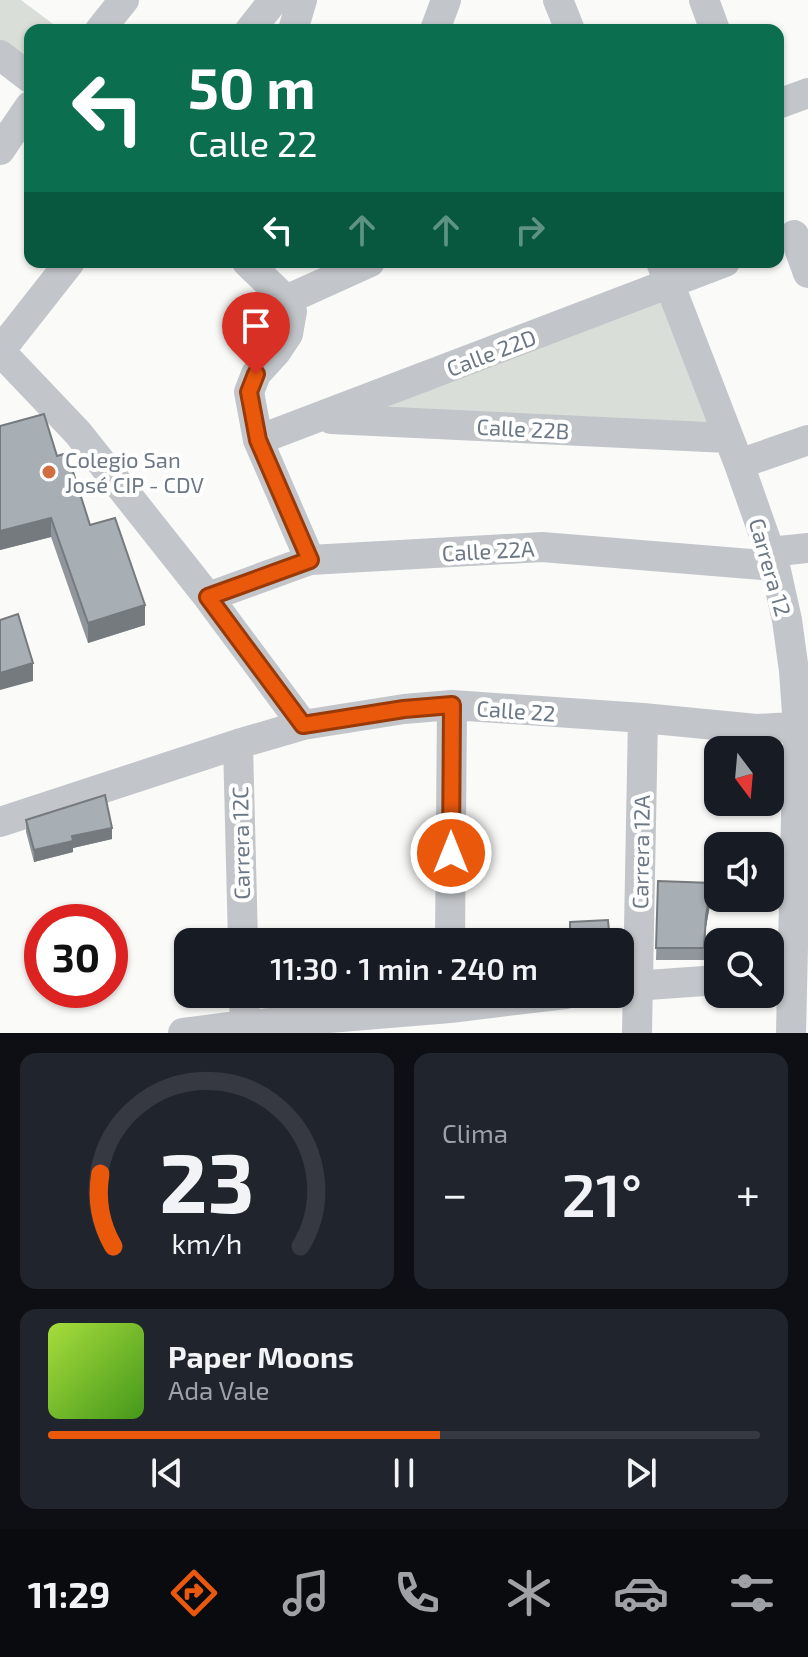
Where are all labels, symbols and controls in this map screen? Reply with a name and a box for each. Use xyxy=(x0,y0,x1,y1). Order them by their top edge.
text: 50 m xyxy=(188,53,316,120)
icon: left xyxy=(56,56,160,160)
text: Calle 22 xyxy=(188,121,318,164)
icon: left xyxy=(256,208,300,252)
icon: ahead xyxy=(340,208,384,252)
icon: ahead xyxy=(424,208,468,252)
icon: right xyxy=(508,208,552,252)
pin xyxy=(222,292,290,374)
icon: arrive xyxy=(234,304,278,348)
street label: Calle 22D xyxy=(443,323,539,381)
street label: Calle 22B xyxy=(476,413,570,443)
place label: Colegio San José CIP - CDV xyxy=(65,446,204,497)
marker: Colegio San José CIP - CDV xyxy=(40,463,58,481)
street label: Carrera 12 xyxy=(745,515,797,619)
street label: Calle 22A xyxy=(441,535,535,565)
street label: Calle 22 xyxy=(476,694,556,726)
north arrow xyxy=(704,736,784,816)
map controls xyxy=(704,736,784,1008)
street label: Carrera 12C xyxy=(226,786,254,900)
street label: Carrera 12A xyxy=(626,794,654,909)
position arrow xyxy=(409,811,493,895)
button: sound xyxy=(704,832,784,912)
speed limit sign: 30 xyxy=(24,904,128,1008)
button: search xyxy=(704,928,784,1008)
text: 11:30 · 1 min · 240 m xyxy=(270,950,538,986)
text: Clima xyxy=(442,1117,508,1148)
text: 23 xyxy=(159,1130,255,1230)
text: 21° xyxy=(561,1157,642,1229)
text: − xyxy=(442,1166,468,1219)
text: + xyxy=(736,1166,760,1219)
text: km/h xyxy=(172,1225,242,1260)
text: Paper Moons xyxy=(168,1338,354,1374)
text: Ada Vale xyxy=(168,1374,270,1405)
icon: previous xyxy=(145,1451,189,1495)
icon: pause xyxy=(382,1451,426,1495)
icon: next xyxy=(619,1451,663,1495)
icon: directions xyxy=(166,1565,222,1621)
icon: music xyxy=(278,1565,334,1621)
icon: phone xyxy=(389,1565,445,1621)
icon: climate xyxy=(501,1565,557,1621)
icon: car xyxy=(613,1565,669,1621)
icon: filters xyxy=(724,1565,780,1621)
text: 11:29 xyxy=(28,1572,110,1615)

